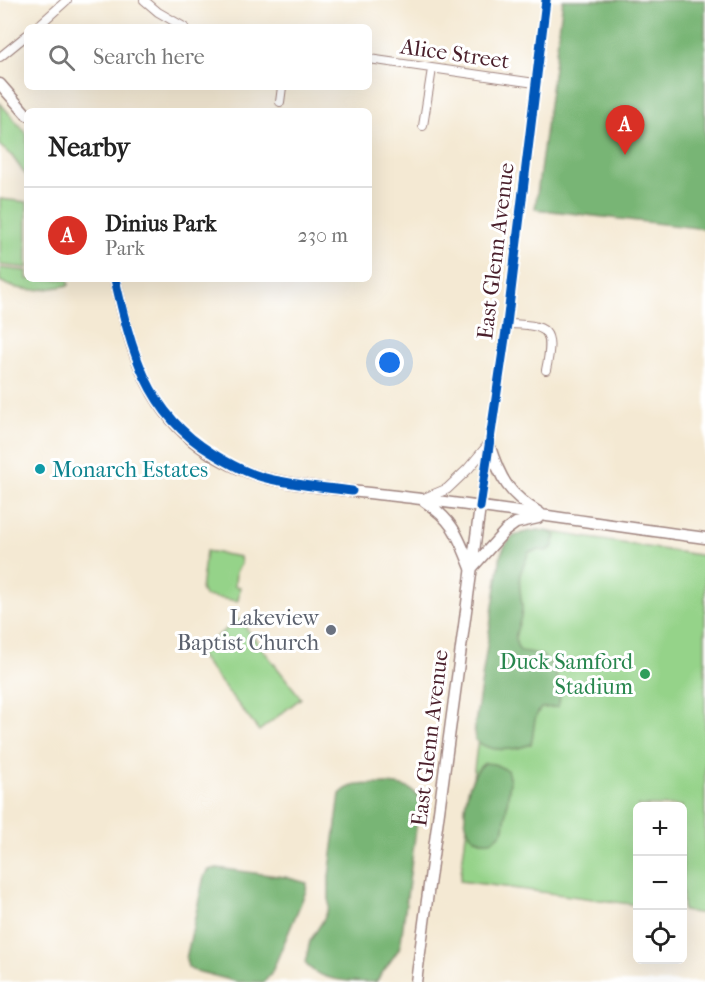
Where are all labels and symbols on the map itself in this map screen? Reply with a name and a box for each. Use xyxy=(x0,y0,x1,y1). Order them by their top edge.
street label: Alice Street xyxy=(398,33,511,75)
pin: A xyxy=(606,106,644,155)
street label: East Glenn Avenue xyxy=(472,161,520,341)
your location xyxy=(375,348,404,377)
place label: Monarch Estates xyxy=(52,457,208,483)
marker: Monarch Estates xyxy=(33,462,47,476)
place label: Lakeview Baptist Church xyxy=(177,605,320,656)
marker: Lakeview Baptist Church xyxy=(324,623,338,637)
street label: East Glenn Avenue xyxy=(406,648,454,828)
place label: Duck Samford Stadium xyxy=(499,649,634,700)
marker: Duck Samford Stadium xyxy=(638,667,652,681)

